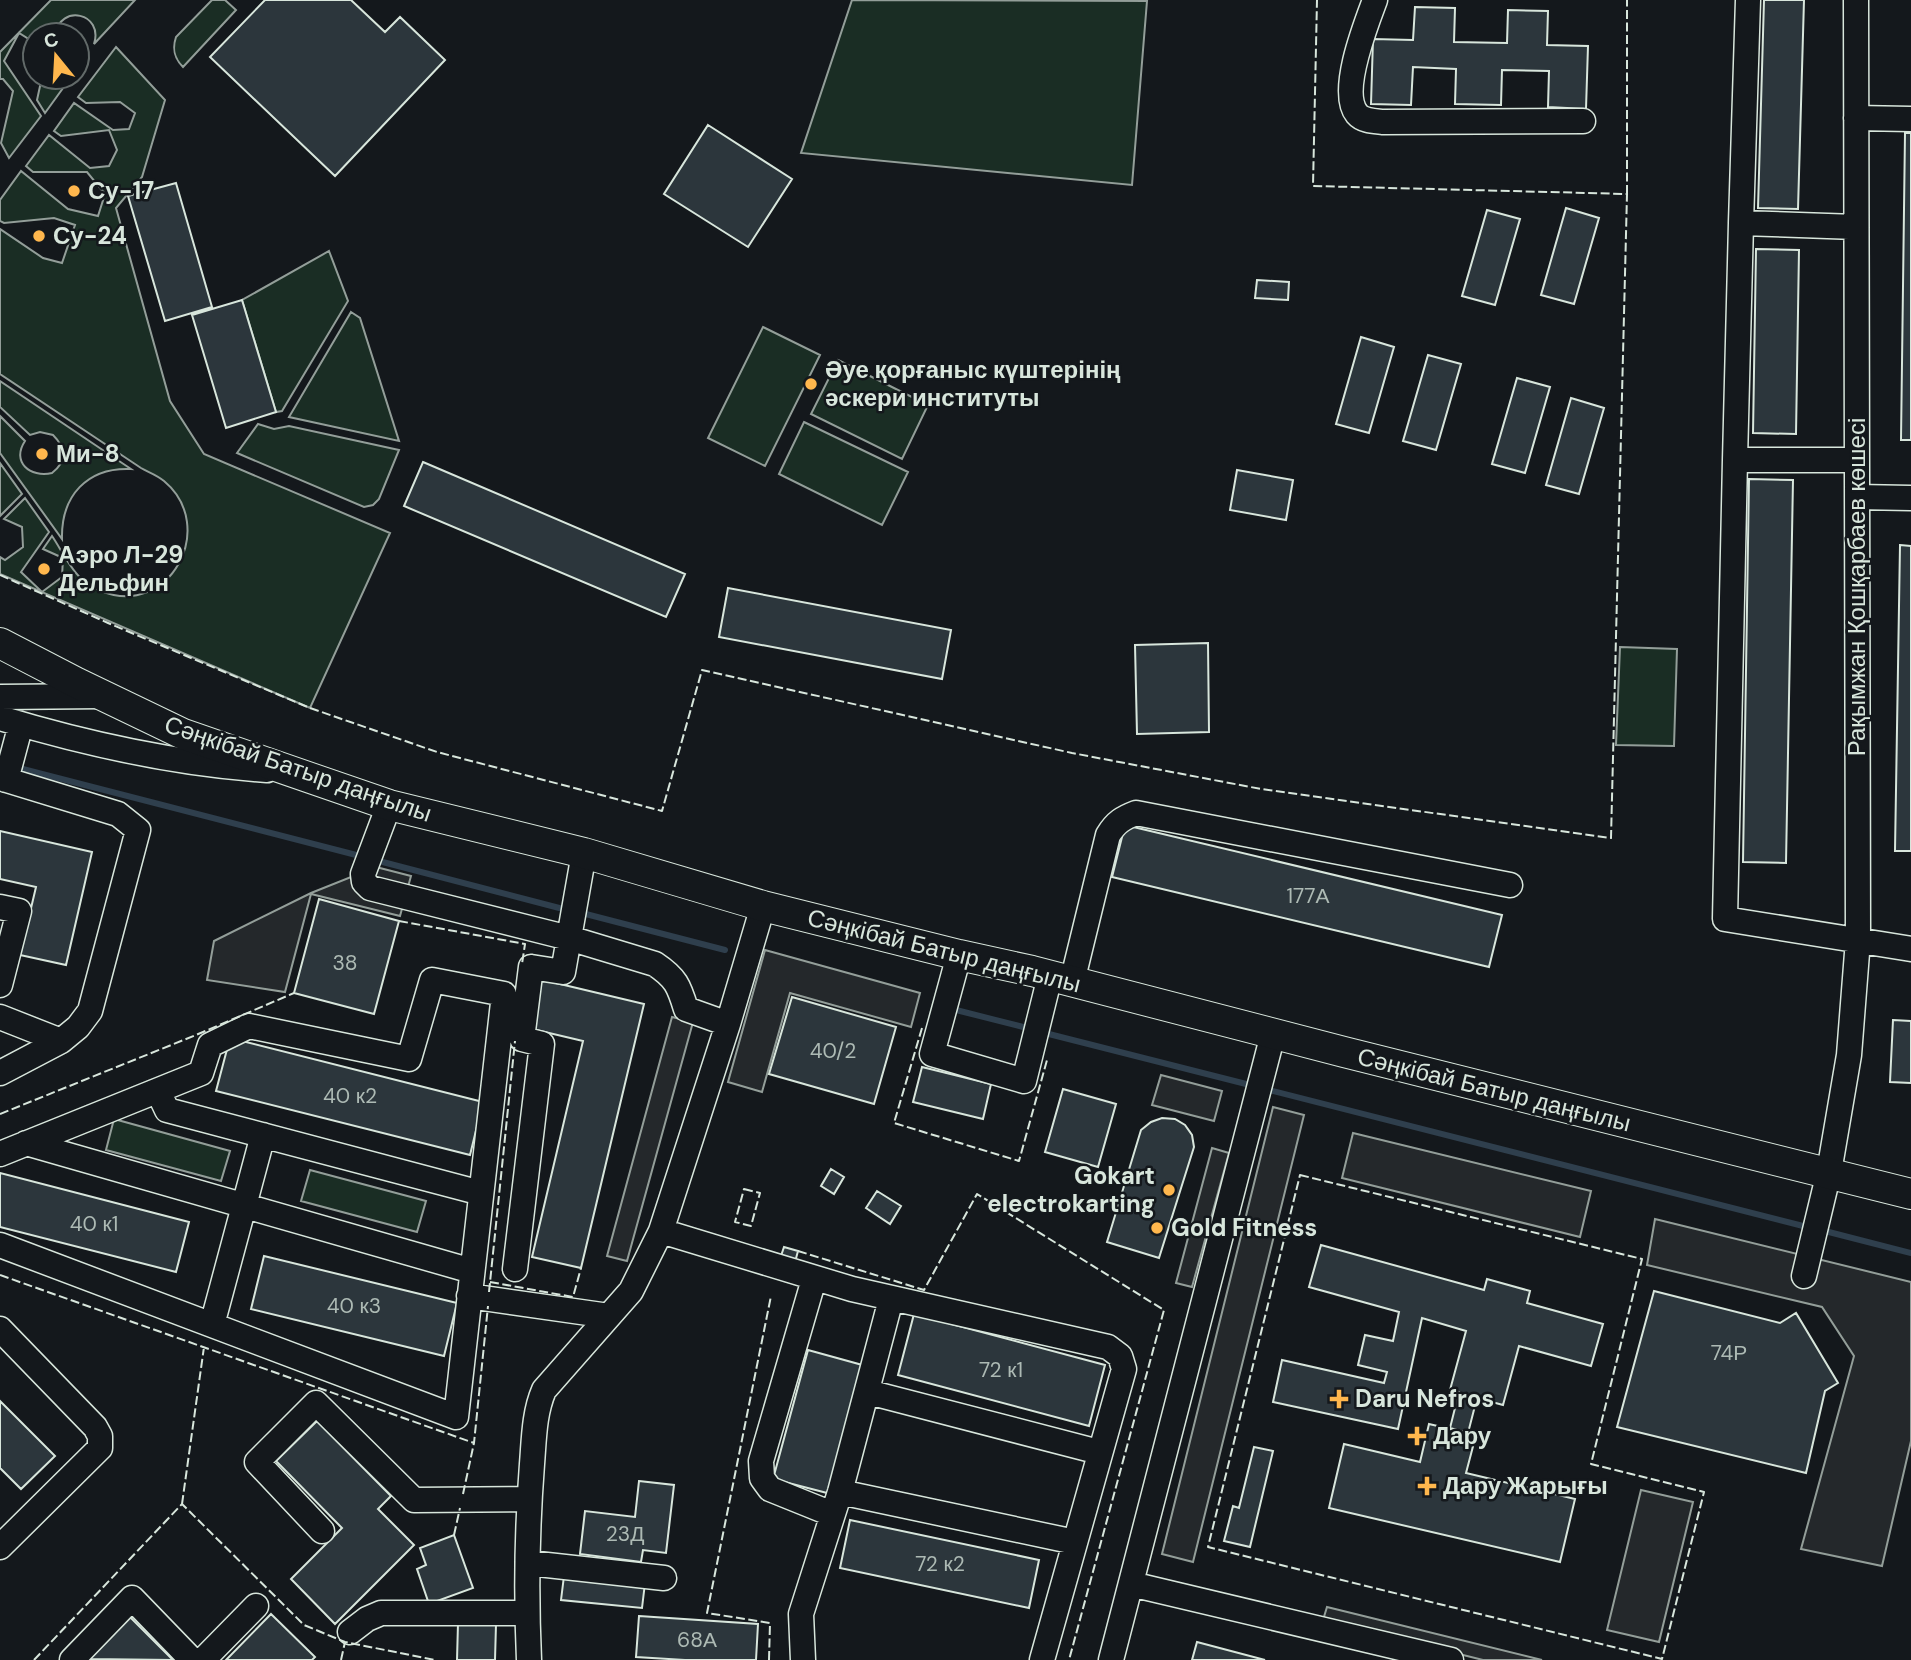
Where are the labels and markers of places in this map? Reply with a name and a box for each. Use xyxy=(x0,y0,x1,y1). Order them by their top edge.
place label: Су-17 xyxy=(88,175,154,206)
marker: Су-17 xyxy=(66,183,82,199)
place label: Су-24 xyxy=(53,220,127,251)
marker: Су-24 xyxy=(31,228,47,244)
place label: Әуе қорғаныс күштерінің әскери институты xyxy=(825,354,1121,413)
marker: Әуе қорғаныс күштерінің әскери институты xyxy=(803,376,819,392)
place label: Ми-8 xyxy=(56,438,120,469)
marker: Ми-8 xyxy=(34,446,50,462)
place label: Аэро Л-29 Дельфин xyxy=(58,539,184,598)
marker: Аэро Л-29 Дельфин xyxy=(36,561,52,577)
place label: Gokart electrokarting xyxy=(987,1160,1155,1219)
marker: Gokart electrokarting xyxy=(1161,1182,1177,1198)
place label: Gold Fitness xyxy=(1171,1212,1317,1243)
marker: Gold Fitness xyxy=(1149,1220,1165,1236)
place label: Daru Nefros xyxy=(1355,1383,1494,1414)
marker: Daru Nefros xyxy=(1329,1389,1349,1409)
place label: Дару xyxy=(1433,1420,1492,1451)
marker: Дару xyxy=(1407,1426,1427,1446)
place label: Дару Жарығы xyxy=(1443,1470,1608,1501)
marker: Дару Жарығы xyxy=(1417,1476,1437,1496)

